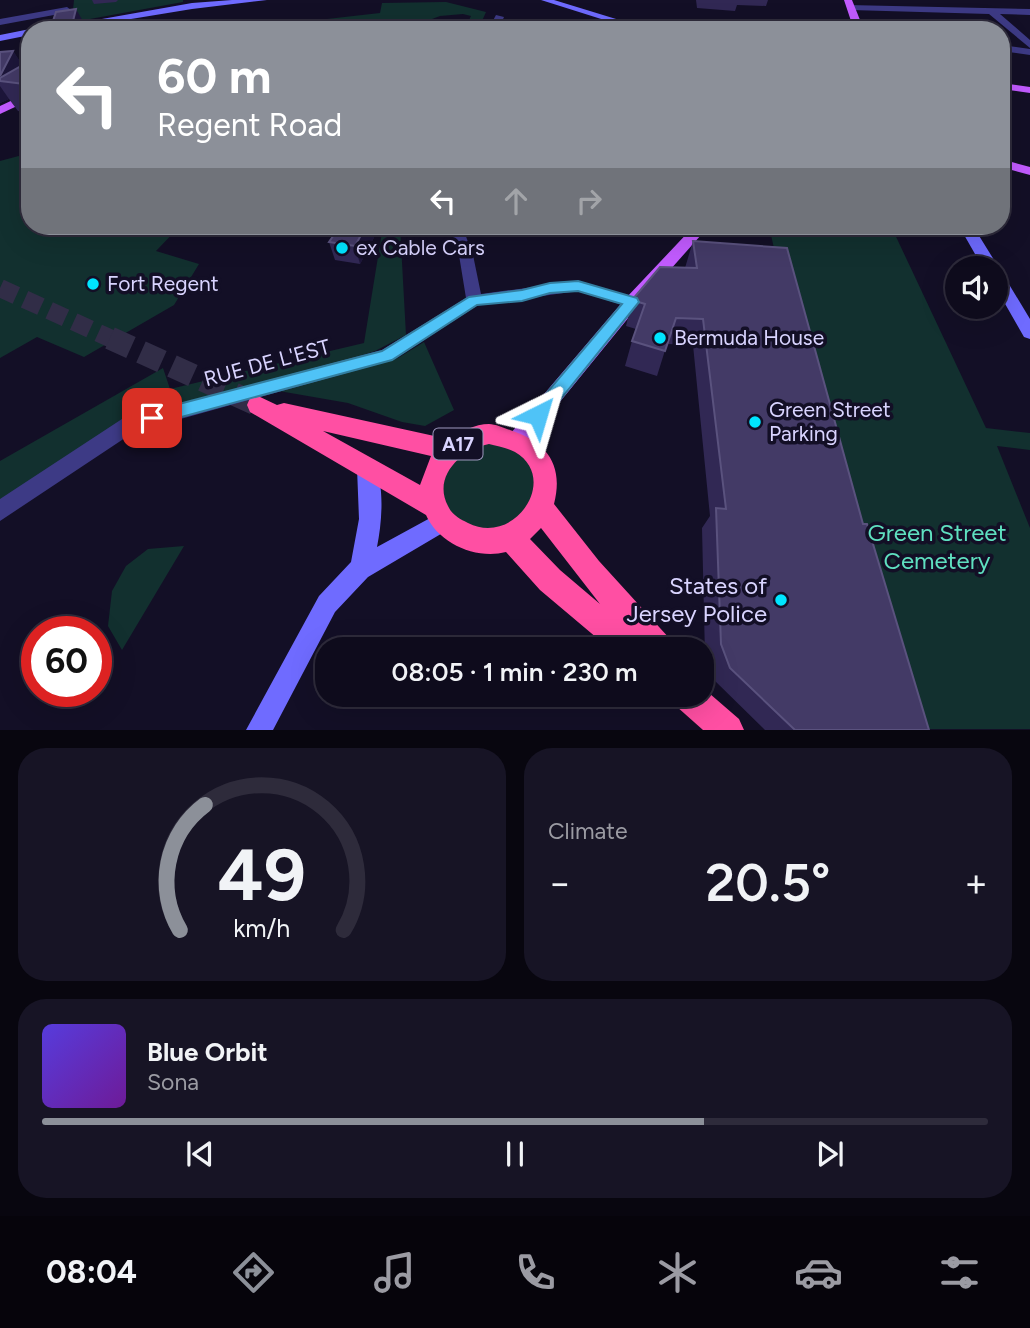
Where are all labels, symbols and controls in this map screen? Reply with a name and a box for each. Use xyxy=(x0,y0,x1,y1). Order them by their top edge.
text: 60 m xyxy=(157,46,272,105)
icon: left xyxy=(42,49,133,140)
text: Regent Road xyxy=(157,106,342,144)
icon: left xyxy=(424,182,462,220)
icon: ahead xyxy=(497,182,535,220)
icon: right xyxy=(570,182,608,220)
place label: ex Cable Cars xyxy=(356,235,485,260)
marker: ex Cable Cars xyxy=(334,240,350,256)
map controls xyxy=(945,256,1008,319)
button: sound xyxy=(945,256,1008,319)
place label: Fort Regent xyxy=(107,271,219,296)
marker: Fort Regent xyxy=(85,276,101,292)
place label: Bermuda House xyxy=(674,325,824,350)
marker: Bermuda House xyxy=(652,330,668,346)
street label: RUE DE L'EST xyxy=(201,334,333,391)
position arrow xyxy=(501,378,575,452)
pin xyxy=(122,388,182,448)
place label: Green Street Parking xyxy=(769,397,891,446)
icon: arrive xyxy=(133,399,171,437)
marker: Green Street Parking xyxy=(747,414,763,430)
road number: A17 xyxy=(434,428,482,460)
park label: Green Street Cemetery xyxy=(867,518,1007,575)
place label: States of Jersey Police xyxy=(626,571,767,628)
marker: States of Jersey Police xyxy=(773,592,789,608)
speed limit sign: 60 xyxy=(21,616,112,707)
text: 08:05 · 1 min · 230 m xyxy=(392,656,637,688)
text: Climate xyxy=(548,817,627,845)
text: 49 xyxy=(218,832,306,919)
text: 20.5° xyxy=(706,852,830,914)
text: − xyxy=(548,860,572,906)
text: + xyxy=(964,860,988,906)
text: km/h xyxy=(233,913,291,943)
text: Blue Orbit xyxy=(147,1036,268,1068)
text: Sona xyxy=(147,1068,199,1096)
icon: previous xyxy=(181,1135,219,1173)
icon: pause xyxy=(496,1135,534,1173)
icon: next xyxy=(811,1135,849,1173)
icon: directions xyxy=(229,1248,278,1297)
icon: music xyxy=(370,1248,419,1297)
icon: phone xyxy=(511,1248,560,1297)
icon: climate xyxy=(653,1248,702,1297)
icon: car xyxy=(794,1248,843,1297)
icon: filters xyxy=(935,1248,984,1297)
text: 08:04 xyxy=(46,1253,137,1291)

